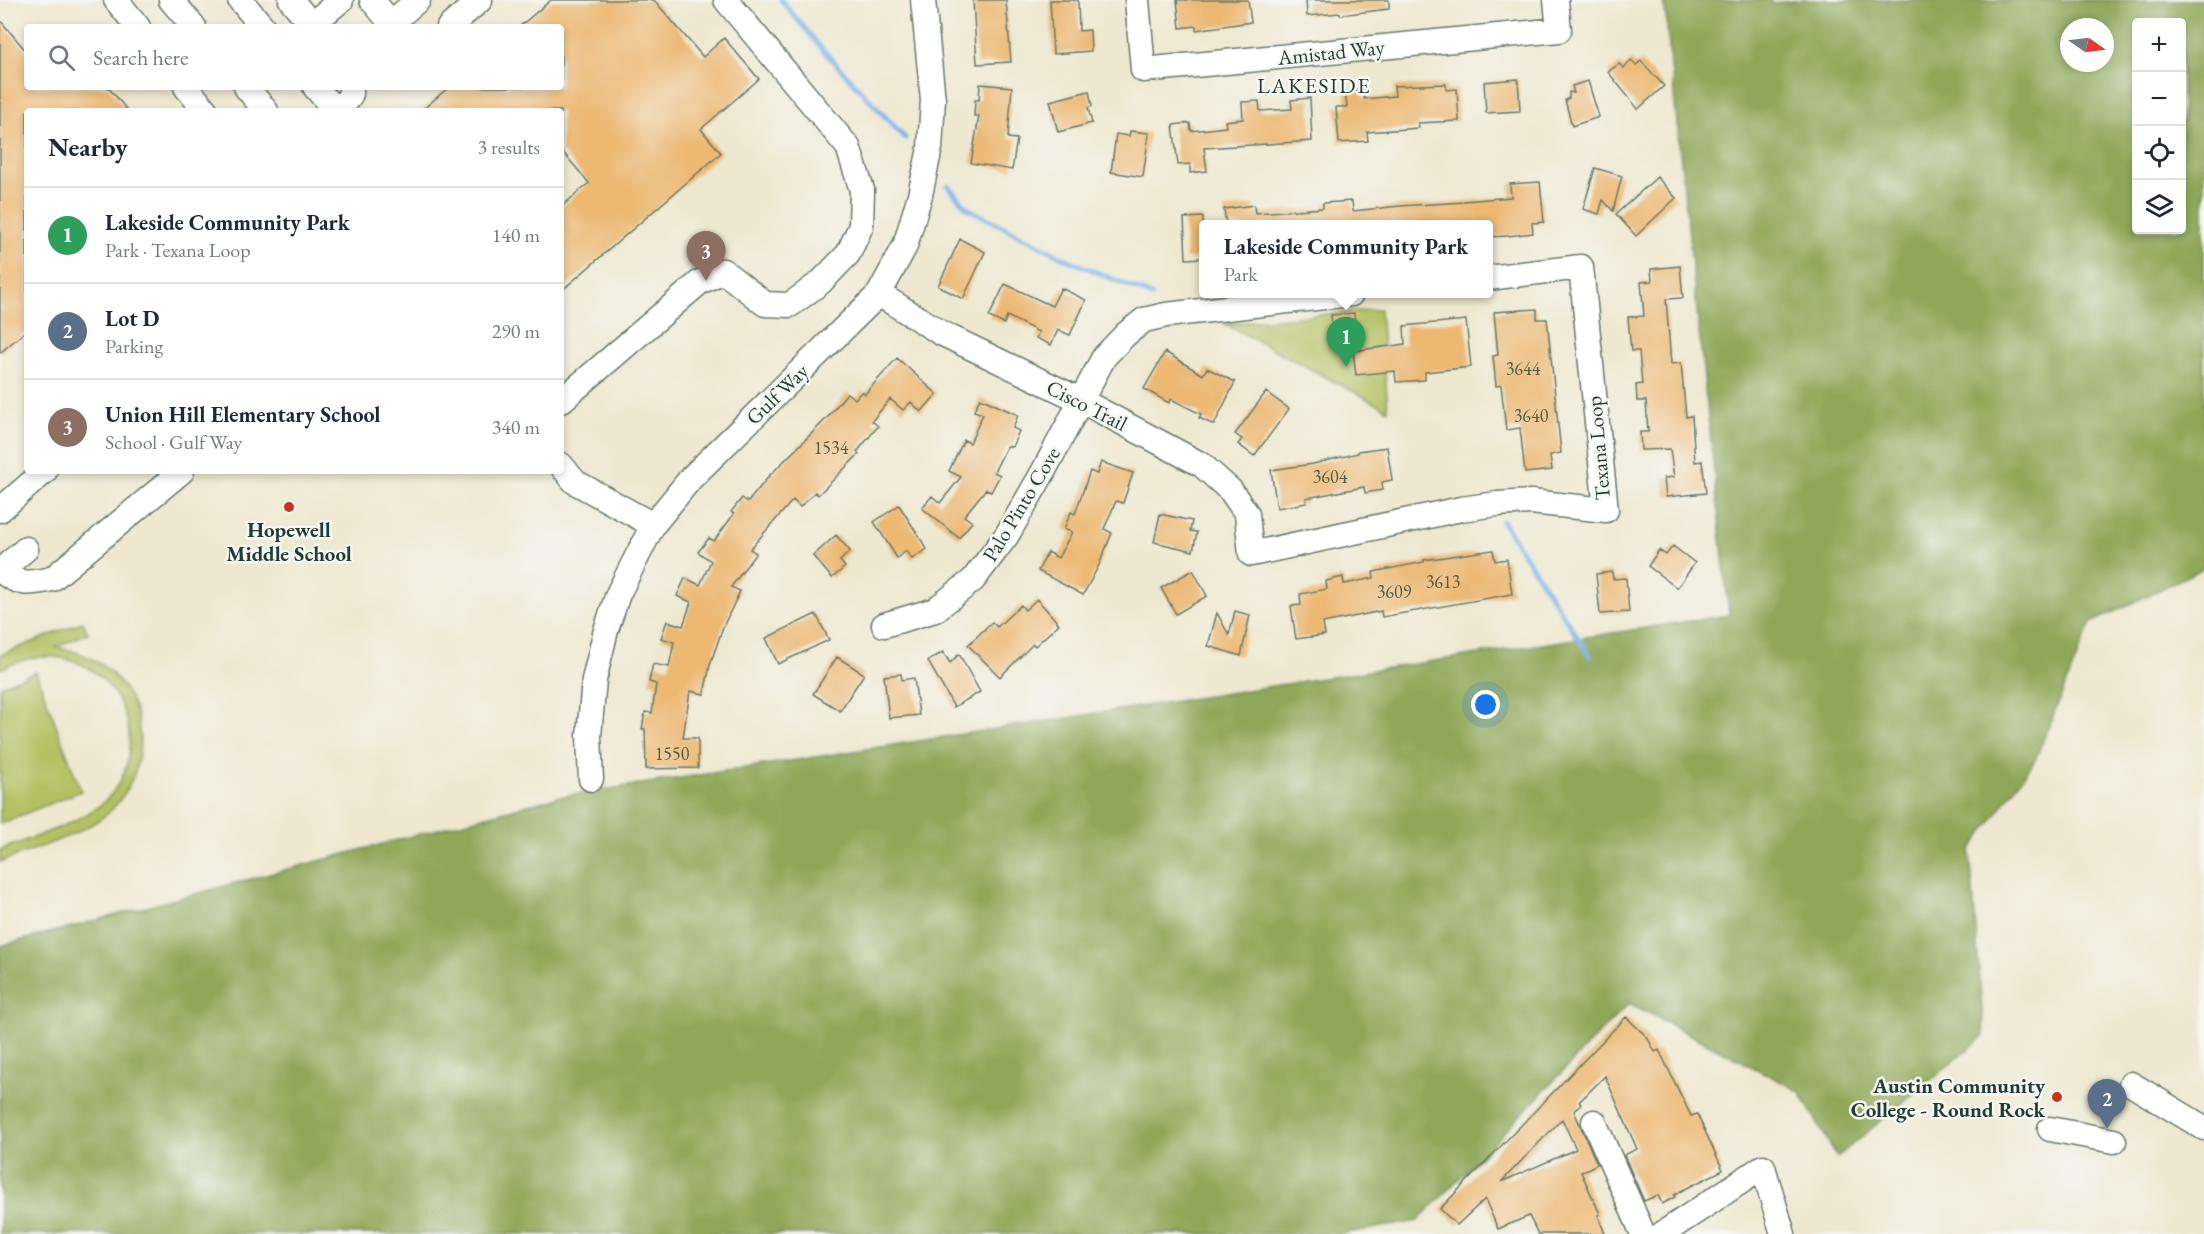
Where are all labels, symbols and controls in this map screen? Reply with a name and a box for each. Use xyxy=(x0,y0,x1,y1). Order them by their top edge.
north arrow xyxy=(2060,18,2114,72)
map controls xyxy=(2132,18,2186,234)
button: + xyxy=(2132,18,2186,72)
search box xyxy=(24,24,564,90)
street label: Amistad Way xyxy=(1275,33,1386,71)
icon: search xyxy=(45,41,78,74)
text: Search here xyxy=(93,43,188,72)
district label: LAKESIDE xyxy=(1257,71,1371,100)
button: − xyxy=(2132,72,2186,126)
button: locate xyxy=(2132,126,2186,180)
text: Nearby xyxy=(48,130,128,164)
text: 3 results xyxy=(477,134,540,160)
button: layers xyxy=(2132,180,2186,234)
text: Lakeside Community Park xyxy=(105,208,350,237)
popup xyxy=(1199,220,1493,298)
text: 1 xyxy=(62,222,73,248)
text: 140 m xyxy=(492,222,540,248)
pin: 3 xyxy=(686,232,726,281)
text: Lakeside Community Park xyxy=(1224,232,1468,261)
text: Park · Texana Loop xyxy=(105,237,251,263)
text: Park xyxy=(1224,261,1258,287)
text: Lot D xyxy=(105,304,159,333)
text: 2 xyxy=(62,318,73,344)
text: 290 m xyxy=(492,318,540,344)
pin: 1 xyxy=(1326,318,1366,367)
text: Parking xyxy=(105,333,163,359)
street label: Gulf Way xyxy=(740,357,815,430)
house number: 3644 xyxy=(1506,357,1541,380)
street label: Cisco Trail xyxy=(1042,373,1132,437)
street label: Texana Loop xyxy=(1580,395,1616,501)
text: Union Hill Elementary School xyxy=(105,400,381,429)
house number: 3640 xyxy=(1514,404,1549,427)
text: 3 xyxy=(62,414,73,440)
text: 340 m xyxy=(492,414,540,440)
text: School · Gulf Way xyxy=(105,429,242,455)
house number: 1534 xyxy=(814,436,849,459)
street label: Palo Pinto Cove xyxy=(976,442,1066,566)
house number: 3604 xyxy=(1313,465,1348,488)
marker: Hopewell Middle School xyxy=(282,500,296,514)
place label: Hopewell Middle School xyxy=(226,516,352,567)
house number: 3613 xyxy=(1426,570,1460,593)
house number: 3609 xyxy=(1377,580,1412,603)
your location xyxy=(1471,690,1500,719)
house number: 1550 xyxy=(655,742,690,765)
place label: Austin Community College - Round Rock xyxy=(1851,1072,2046,1123)
pin: 2 xyxy=(2088,1080,2126,1129)
marker: Austin Community College - Round Rock xyxy=(2050,1090,2064,1104)

